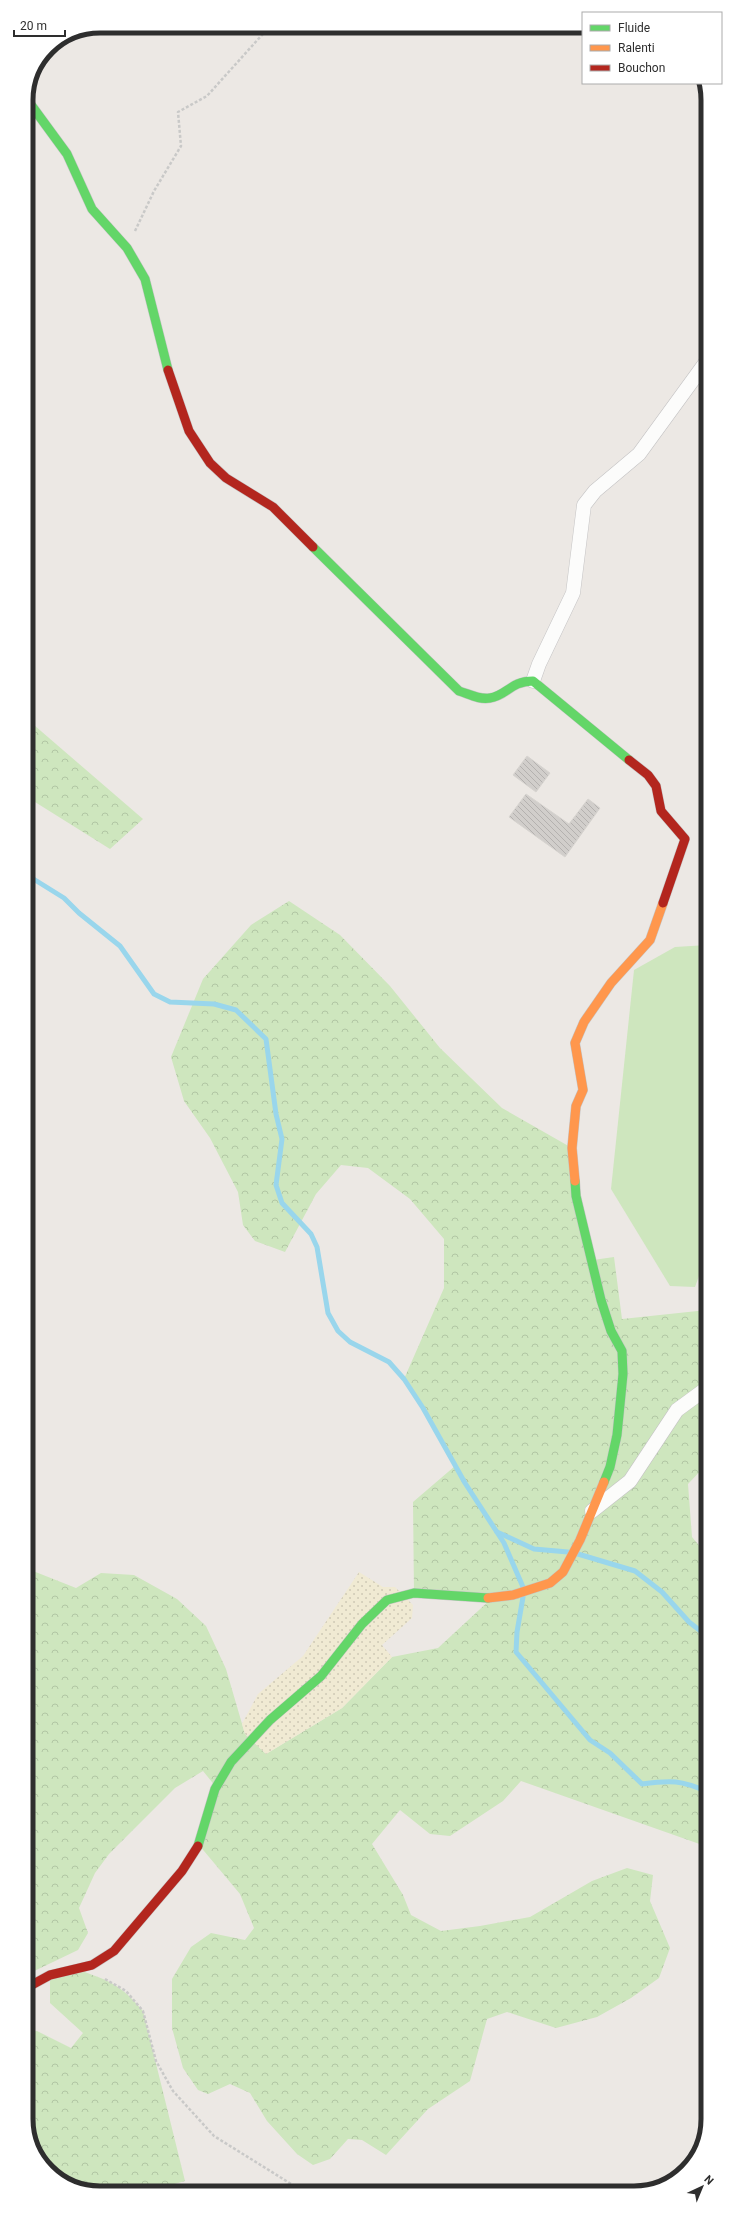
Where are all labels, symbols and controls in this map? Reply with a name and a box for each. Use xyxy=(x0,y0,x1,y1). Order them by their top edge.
scale bar xyxy=(14,12,65,38)
legend xyxy=(582,12,722,84)
text: 20 m xyxy=(20,19,47,33)
text: Fluide xyxy=(618,21,650,35)
text: Ralenti xyxy=(618,41,655,55)
text: Bouchon xyxy=(618,61,665,75)
north arrow xyxy=(682,2167,722,2207)
text: N xyxy=(701,2173,716,2188)

